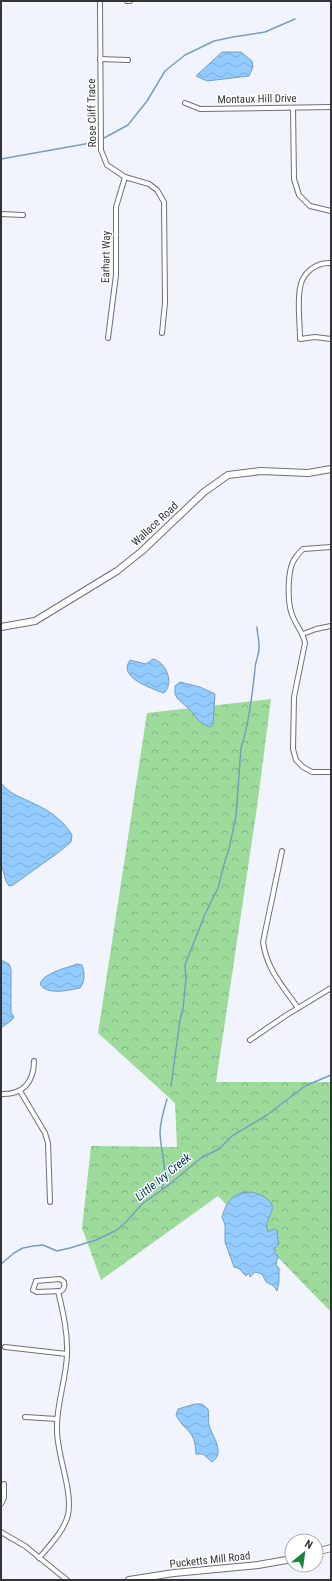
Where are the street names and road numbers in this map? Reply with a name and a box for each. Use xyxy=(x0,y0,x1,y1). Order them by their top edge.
street label: Rose Cliff Trace xyxy=(85,79,99,147)
street label: Montaux Hill Drive xyxy=(217,92,297,106)
street label: Earhart Way xyxy=(99,230,113,283)
street label: Wallace Road xyxy=(129,499,181,549)
street label: Pucketts Mill Road xyxy=(169,1549,251,1571)

